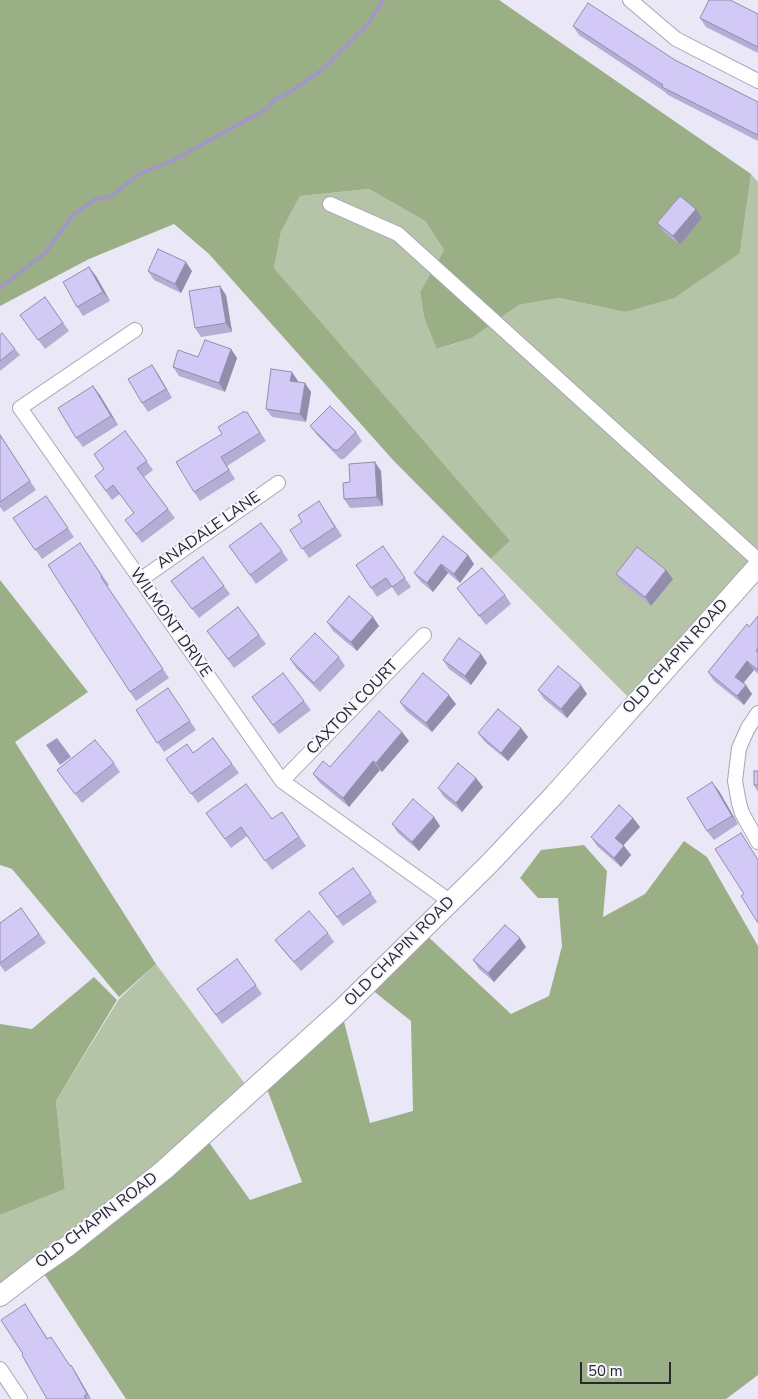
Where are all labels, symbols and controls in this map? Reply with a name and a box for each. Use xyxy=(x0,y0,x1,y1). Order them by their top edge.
street label: ANADALE LANE xyxy=(154,488,264,574)
street label: WILMONT DRIVE xyxy=(125,565,215,681)
street label: OLD CHAPIN ROAD xyxy=(619,596,733,718)
street label: CAXTON COURT xyxy=(303,657,403,759)
street label: OLD CHAPIN ROAD xyxy=(341,893,459,1011)
street label: OLD CHAPIN ROAD xyxy=(32,1169,162,1273)
scale bar xyxy=(583,1352,674,1384)
text: 50 m xyxy=(588,1361,623,1381)

